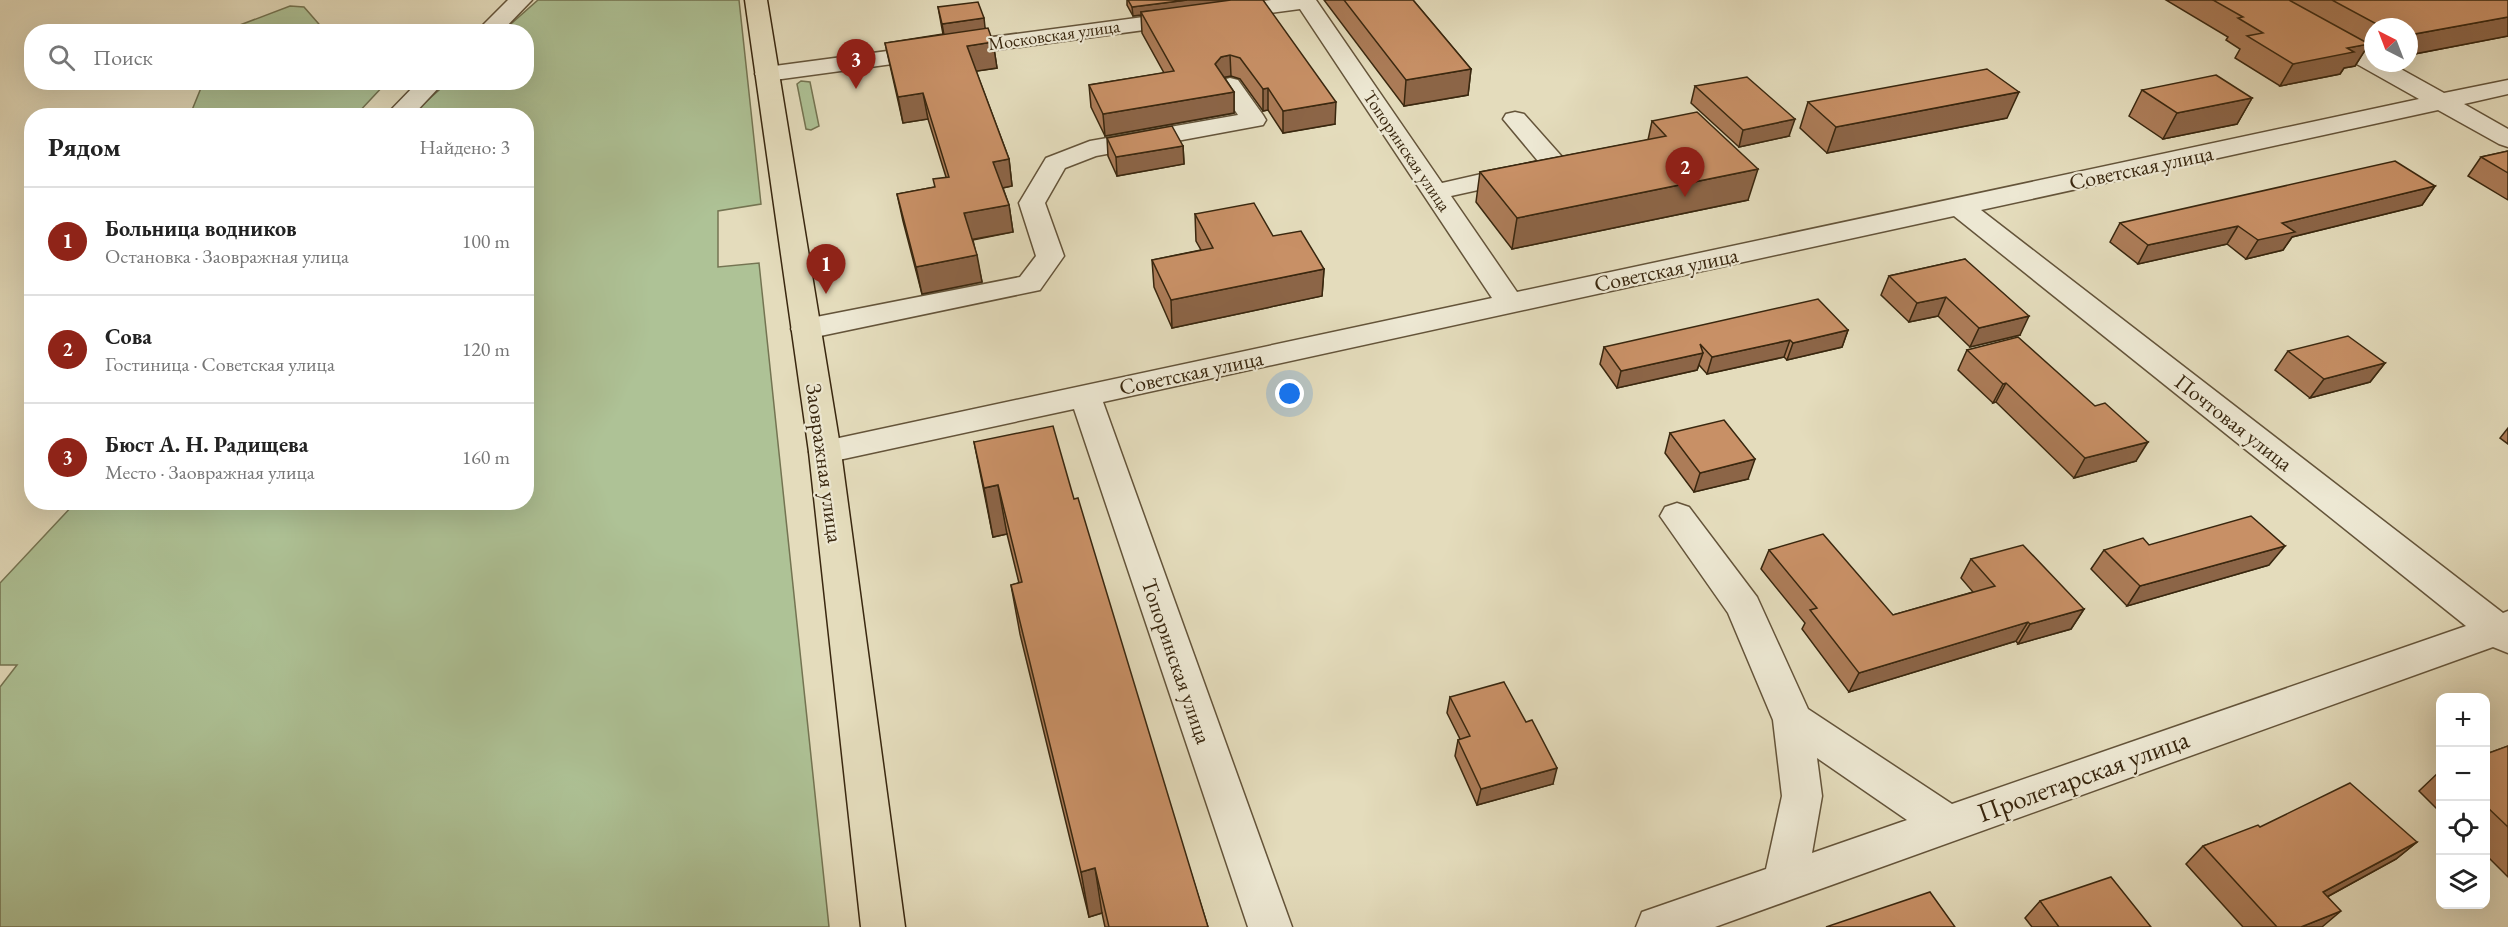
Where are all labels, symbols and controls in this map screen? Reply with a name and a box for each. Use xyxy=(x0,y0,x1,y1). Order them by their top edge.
street label: Московская улица xyxy=(987,14,1122,55)
north arrow xyxy=(2364,18,2418,72)
search box xyxy=(24,24,534,90)
pin: 3 xyxy=(836,40,876,89)
icon: search xyxy=(45,41,78,74)
text: Поиск xyxy=(93,43,153,72)
street label: Топоринская улица xyxy=(1358,86,1457,216)
text: Рядом xyxy=(48,130,121,164)
text: Найдено: 3 xyxy=(419,134,510,160)
street label: Советская улица xyxy=(2066,138,2216,197)
pin: 2 xyxy=(1666,148,1704,197)
text: Больница водников xyxy=(105,214,297,243)
text: 1 xyxy=(62,228,73,254)
text: 100 m xyxy=(462,228,510,254)
street label: Советская улица xyxy=(1591,240,1741,299)
text: Остановка · Заовражная улица xyxy=(105,243,349,269)
pin: 1 xyxy=(806,244,846,294)
text: Сова xyxy=(105,322,152,351)
text: 2 xyxy=(62,336,73,362)
text: 120 m xyxy=(462,336,510,362)
street label: Советская улица xyxy=(1116,343,1266,402)
text: Гостиница · Советская улица xyxy=(105,351,335,377)
street label: Почтовая улица xyxy=(2169,367,2299,478)
your location xyxy=(1275,379,1304,408)
street label: Заовражная улица xyxy=(799,381,850,545)
text: Бюст А. Н. Радищева xyxy=(105,430,308,459)
text: 3 xyxy=(62,444,73,470)
text: 160 m xyxy=(462,444,510,470)
text: Место · Заовражная улица xyxy=(105,459,315,485)
street label: Топоринская улица xyxy=(1135,575,1218,748)
map controls xyxy=(2436,693,2490,909)
button: + xyxy=(2436,693,2490,747)
street label: Пролетарская улица xyxy=(1972,721,2194,830)
button: − xyxy=(2436,747,2490,801)
button: locate xyxy=(2436,801,2490,855)
button: layers xyxy=(2436,855,2490,909)

